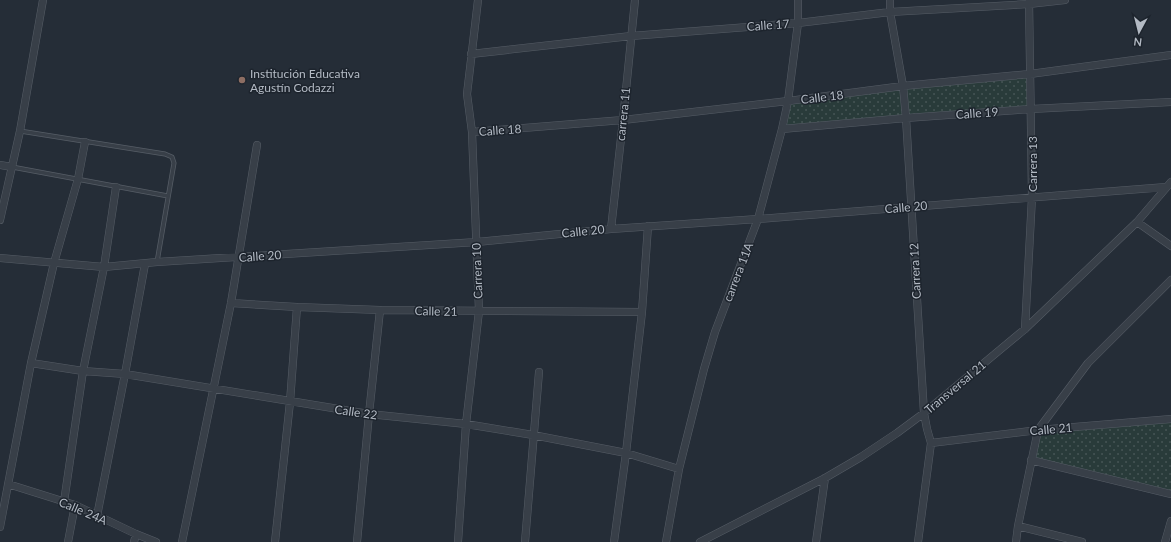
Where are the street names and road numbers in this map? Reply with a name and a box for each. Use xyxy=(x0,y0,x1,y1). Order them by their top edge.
street label: Calle 17 xyxy=(746,16,790,34)
street label: carrera 11 xyxy=(613,86,633,142)
street label: Calle 18 xyxy=(800,87,844,107)
street label: Calle 19 xyxy=(955,104,999,122)
street label: Calle 18 xyxy=(478,121,522,139)
street label: Carrera 13 xyxy=(1025,136,1040,192)
street label: Calle 20 xyxy=(884,198,928,216)
street label: Calle 20 xyxy=(561,221,605,241)
street label: carrera 11A xyxy=(720,240,756,304)
street label: Carrera 10 xyxy=(469,243,485,299)
street label: Carrera 12 xyxy=(906,243,924,299)
street label: Calle 20 xyxy=(238,247,282,265)
street label: Calle 21 xyxy=(414,303,458,319)
street label: Transversal 21 xyxy=(921,357,989,417)
street label: Calle 22 xyxy=(334,402,378,422)
street label: Calle 21 xyxy=(1029,420,1073,438)
street label: Calle 24A xyxy=(57,494,110,528)

